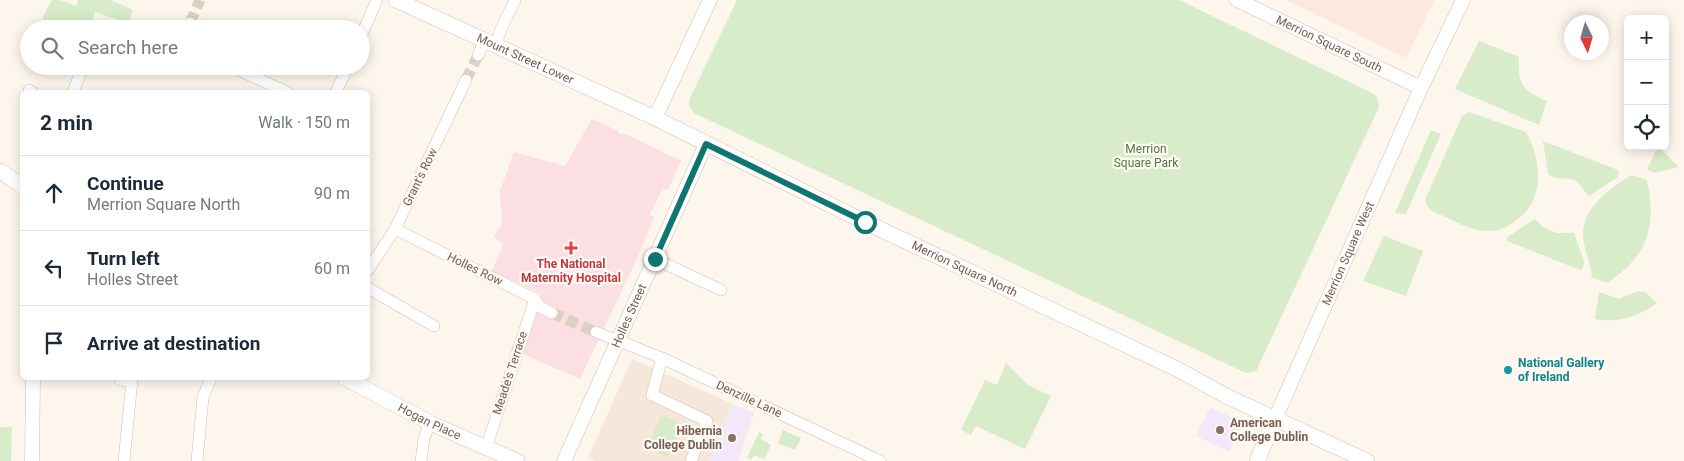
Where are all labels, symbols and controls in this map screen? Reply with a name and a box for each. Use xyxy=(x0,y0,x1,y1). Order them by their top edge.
street label: Merrion Square South xyxy=(1274,13,1384,75)
north arrow xyxy=(1564,15,1609,60)
map controls xyxy=(1624,15,1669,150)
button: + xyxy=(1624,15,1669,60)
search box xyxy=(20,20,370,75)
street label: Mount Street Lower xyxy=(475,31,576,87)
icon: search xyxy=(38,34,66,62)
text: Search here xyxy=(78,36,178,59)
button: − xyxy=(1624,60,1669,105)
button: locate xyxy=(1624,105,1669,150)
text: 2 min xyxy=(40,111,93,135)
text: Walk · 150 m xyxy=(258,113,350,132)
park label: Merrion Square Park xyxy=(1114,142,1179,170)
street label: Grant's Row xyxy=(400,146,440,208)
text: Continue xyxy=(87,172,164,195)
icon: ahead xyxy=(40,179,68,207)
text: 90 m xyxy=(314,184,350,203)
text: Merrion Square North xyxy=(87,195,240,214)
street label: Merrion Square West xyxy=(1319,199,1377,307)
route start xyxy=(854,211,877,234)
street label: Merrion Square North xyxy=(909,238,1020,300)
marker: The National Maternity Hospital xyxy=(564,241,578,255)
text: Turn left xyxy=(87,247,160,270)
route end xyxy=(644,248,667,271)
street label: Holles Row xyxy=(445,250,505,288)
icon: left xyxy=(40,254,68,282)
place label: The National Maternity Hospital xyxy=(521,257,621,285)
text: 60 m xyxy=(314,259,350,278)
text: Holles Street xyxy=(87,270,178,289)
street label: Holles Street xyxy=(609,282,649,350)
icon: arrive xyxy=(40,329,68,357)
street label: Meade's Terrace xyxy=(490,329,530,417)
text: Arrive at destination xyxy=(87,332,260,355)
place label: National Gallery of Ireland xyxy=(1518,356,1605,384)
marker: National Gallery of Ireland xyxy=(1502,364,1514,376)
street label: Denzille Lane xyxy=(714,378,784,420)
street label: Hogan Place xyxy=(396,400,463,443)
place label: American College Dublin xyxy=(1230,416,1308,444)
place label: Hibernia College Dublin xyxy=(644,424,723,452)
marker: American College Dublin xyxy=(1214,424,1226,436)
marker: Hibernia College Dublin xyxy=(726,432,738,444)

